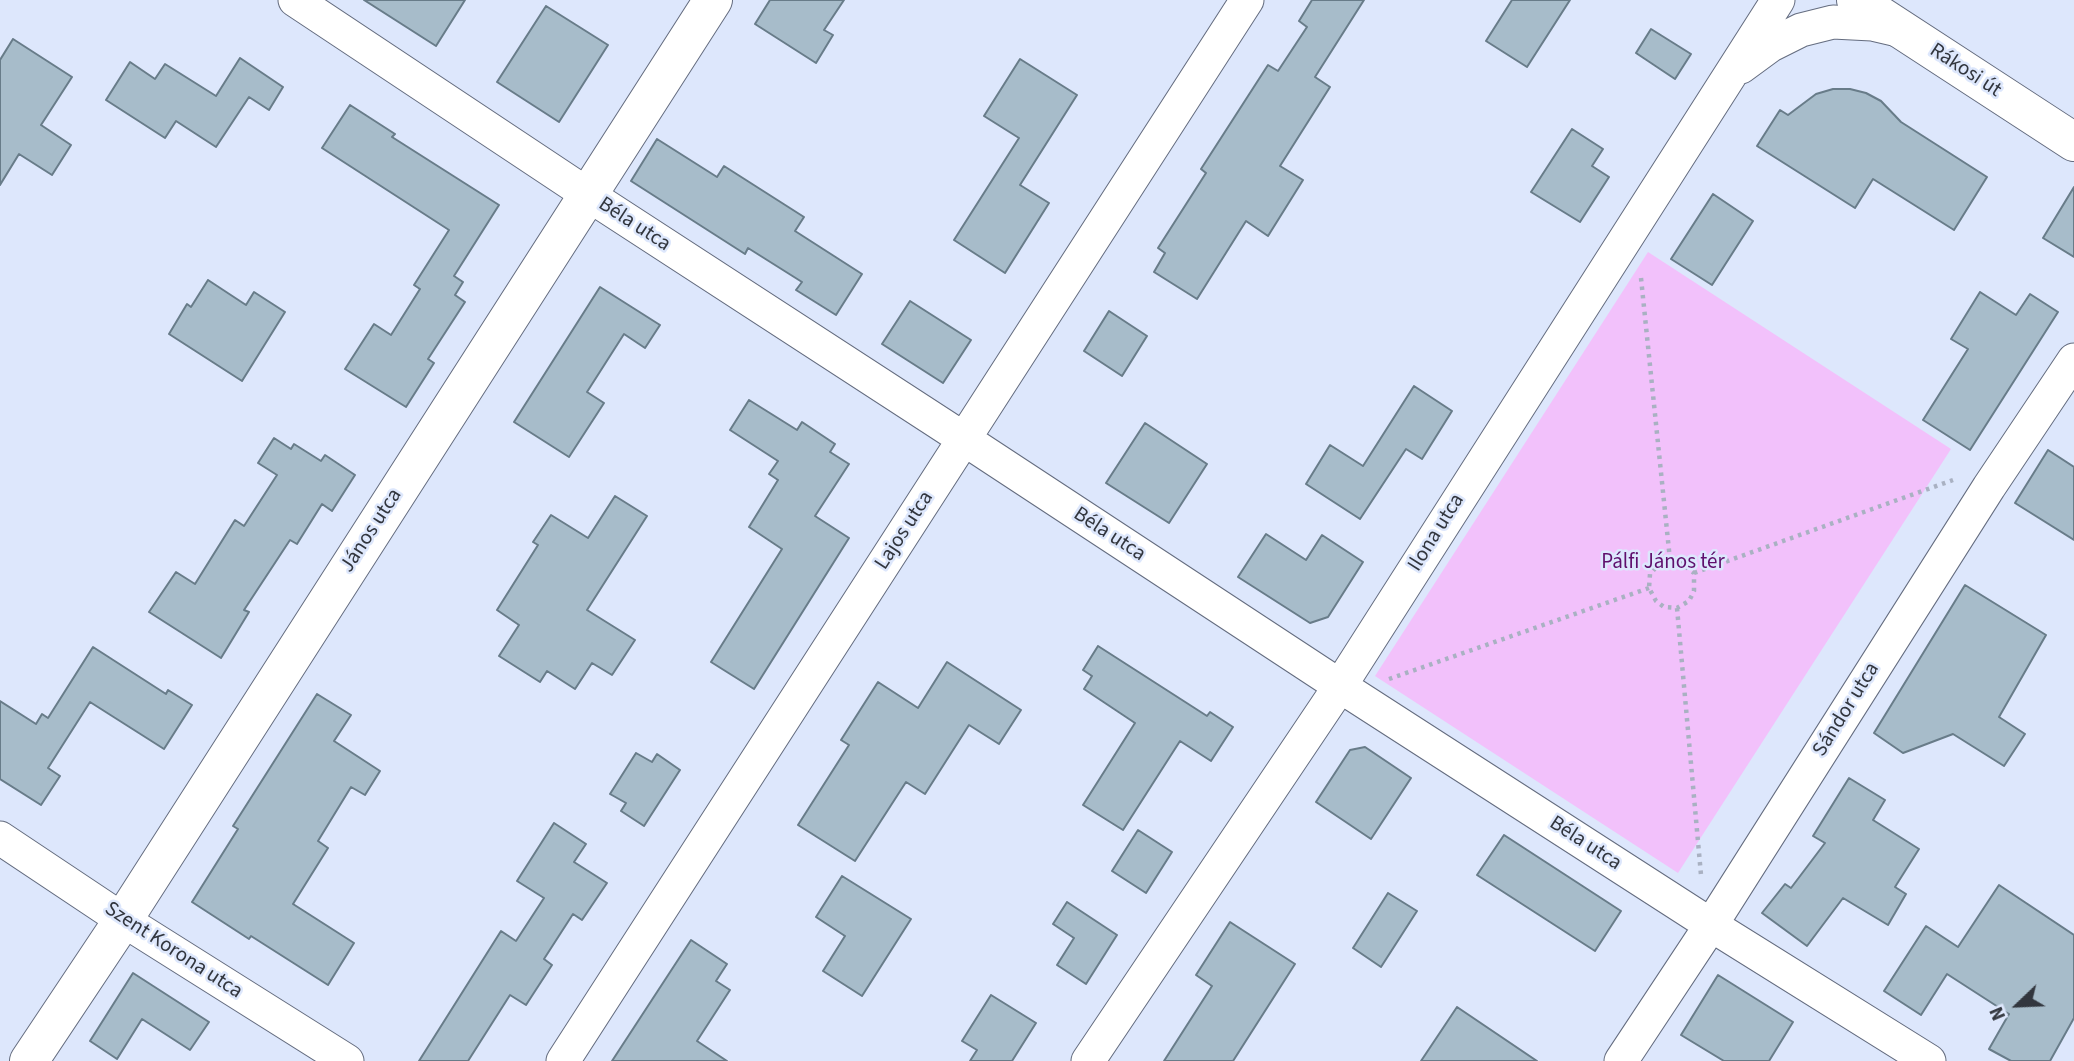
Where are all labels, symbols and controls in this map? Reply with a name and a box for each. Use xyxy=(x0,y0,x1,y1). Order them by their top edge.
street label: Rákosi út xyxy=(1924,39,2006,103)
street label: Béla utca xyxy=(593,192,675,258)
street label: János utca xyxy=(336,484,408,578)
street label: Lajos utca xyxy=(870,487,940,575)
street label: Ilona utca xyxy=(1403,490,1471,576)
street label: Béla utca xyxy=(1068,502,1150,568)
park label: Pálfi János tér xyxy=(1601,550,1725,576)
street label: Sándor utca xyxy=(1808,658,1886,762)
street label: Béla utca xyxy=(1544,811,1626,877)
street label: Szent Korona utca xyxy=(99,897,247,1005)
north arrow xyxy=(1983,970,2053,1040)
text: N xyxy=(1983,1002,2013,1025)

